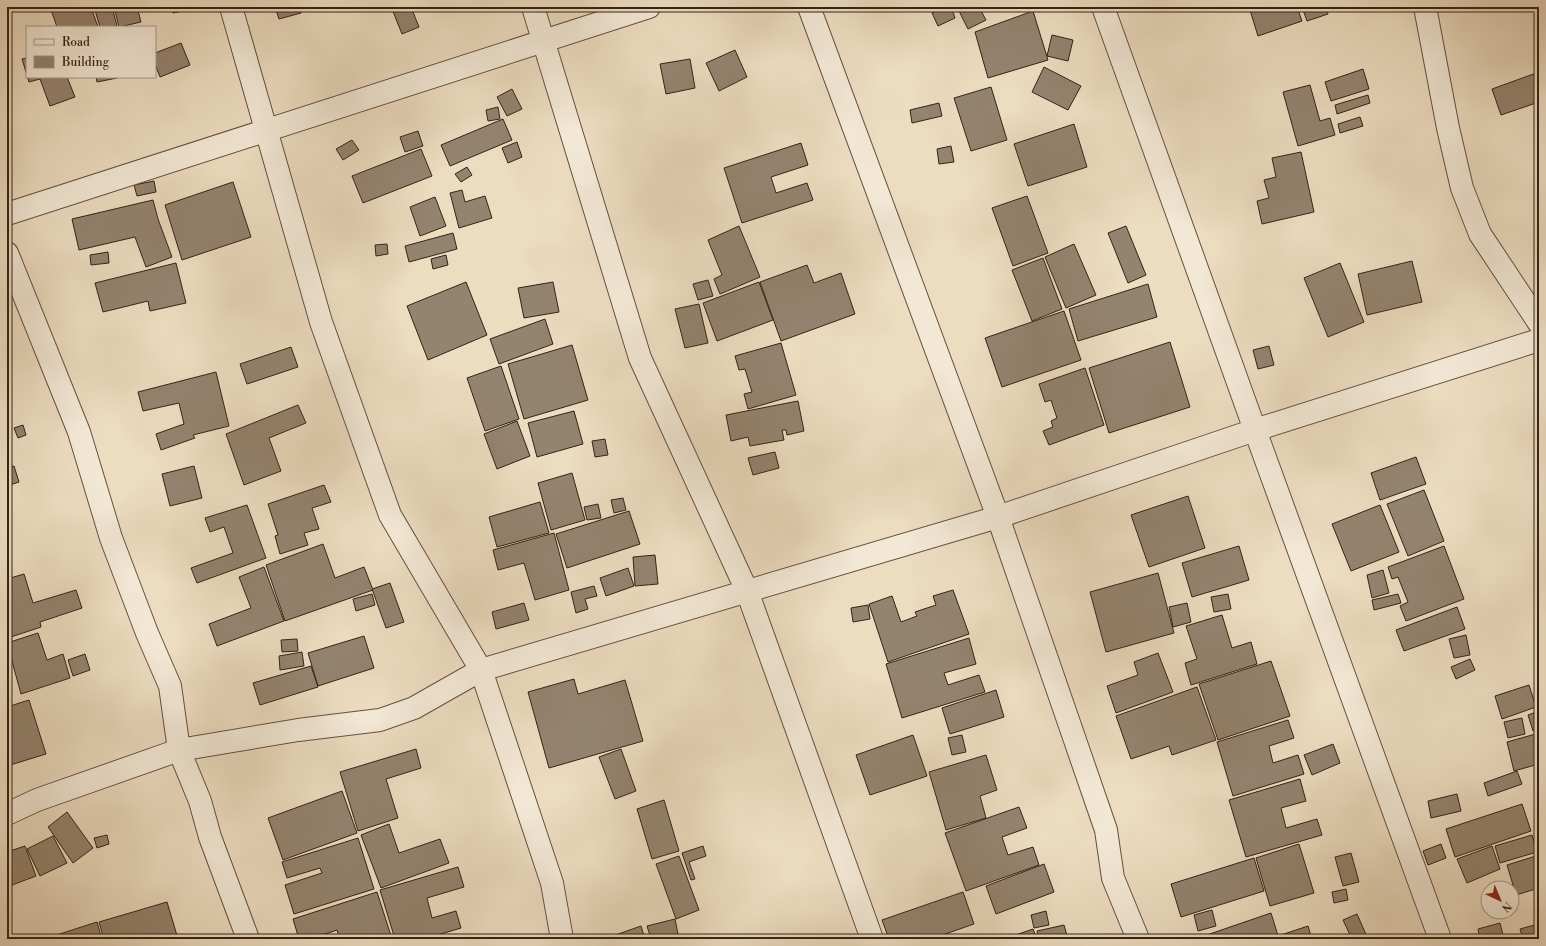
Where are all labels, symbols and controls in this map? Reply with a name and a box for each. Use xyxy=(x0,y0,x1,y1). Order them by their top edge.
legend xyxy=(26,26,156,78)
text: Road xyxy=(62,35,90,50)
text: Building xyxy=(61,55,110,70)
north arrow xyxy=(1480,880,1520,920)
text: N xyxy=(1498,898,1514,915)

